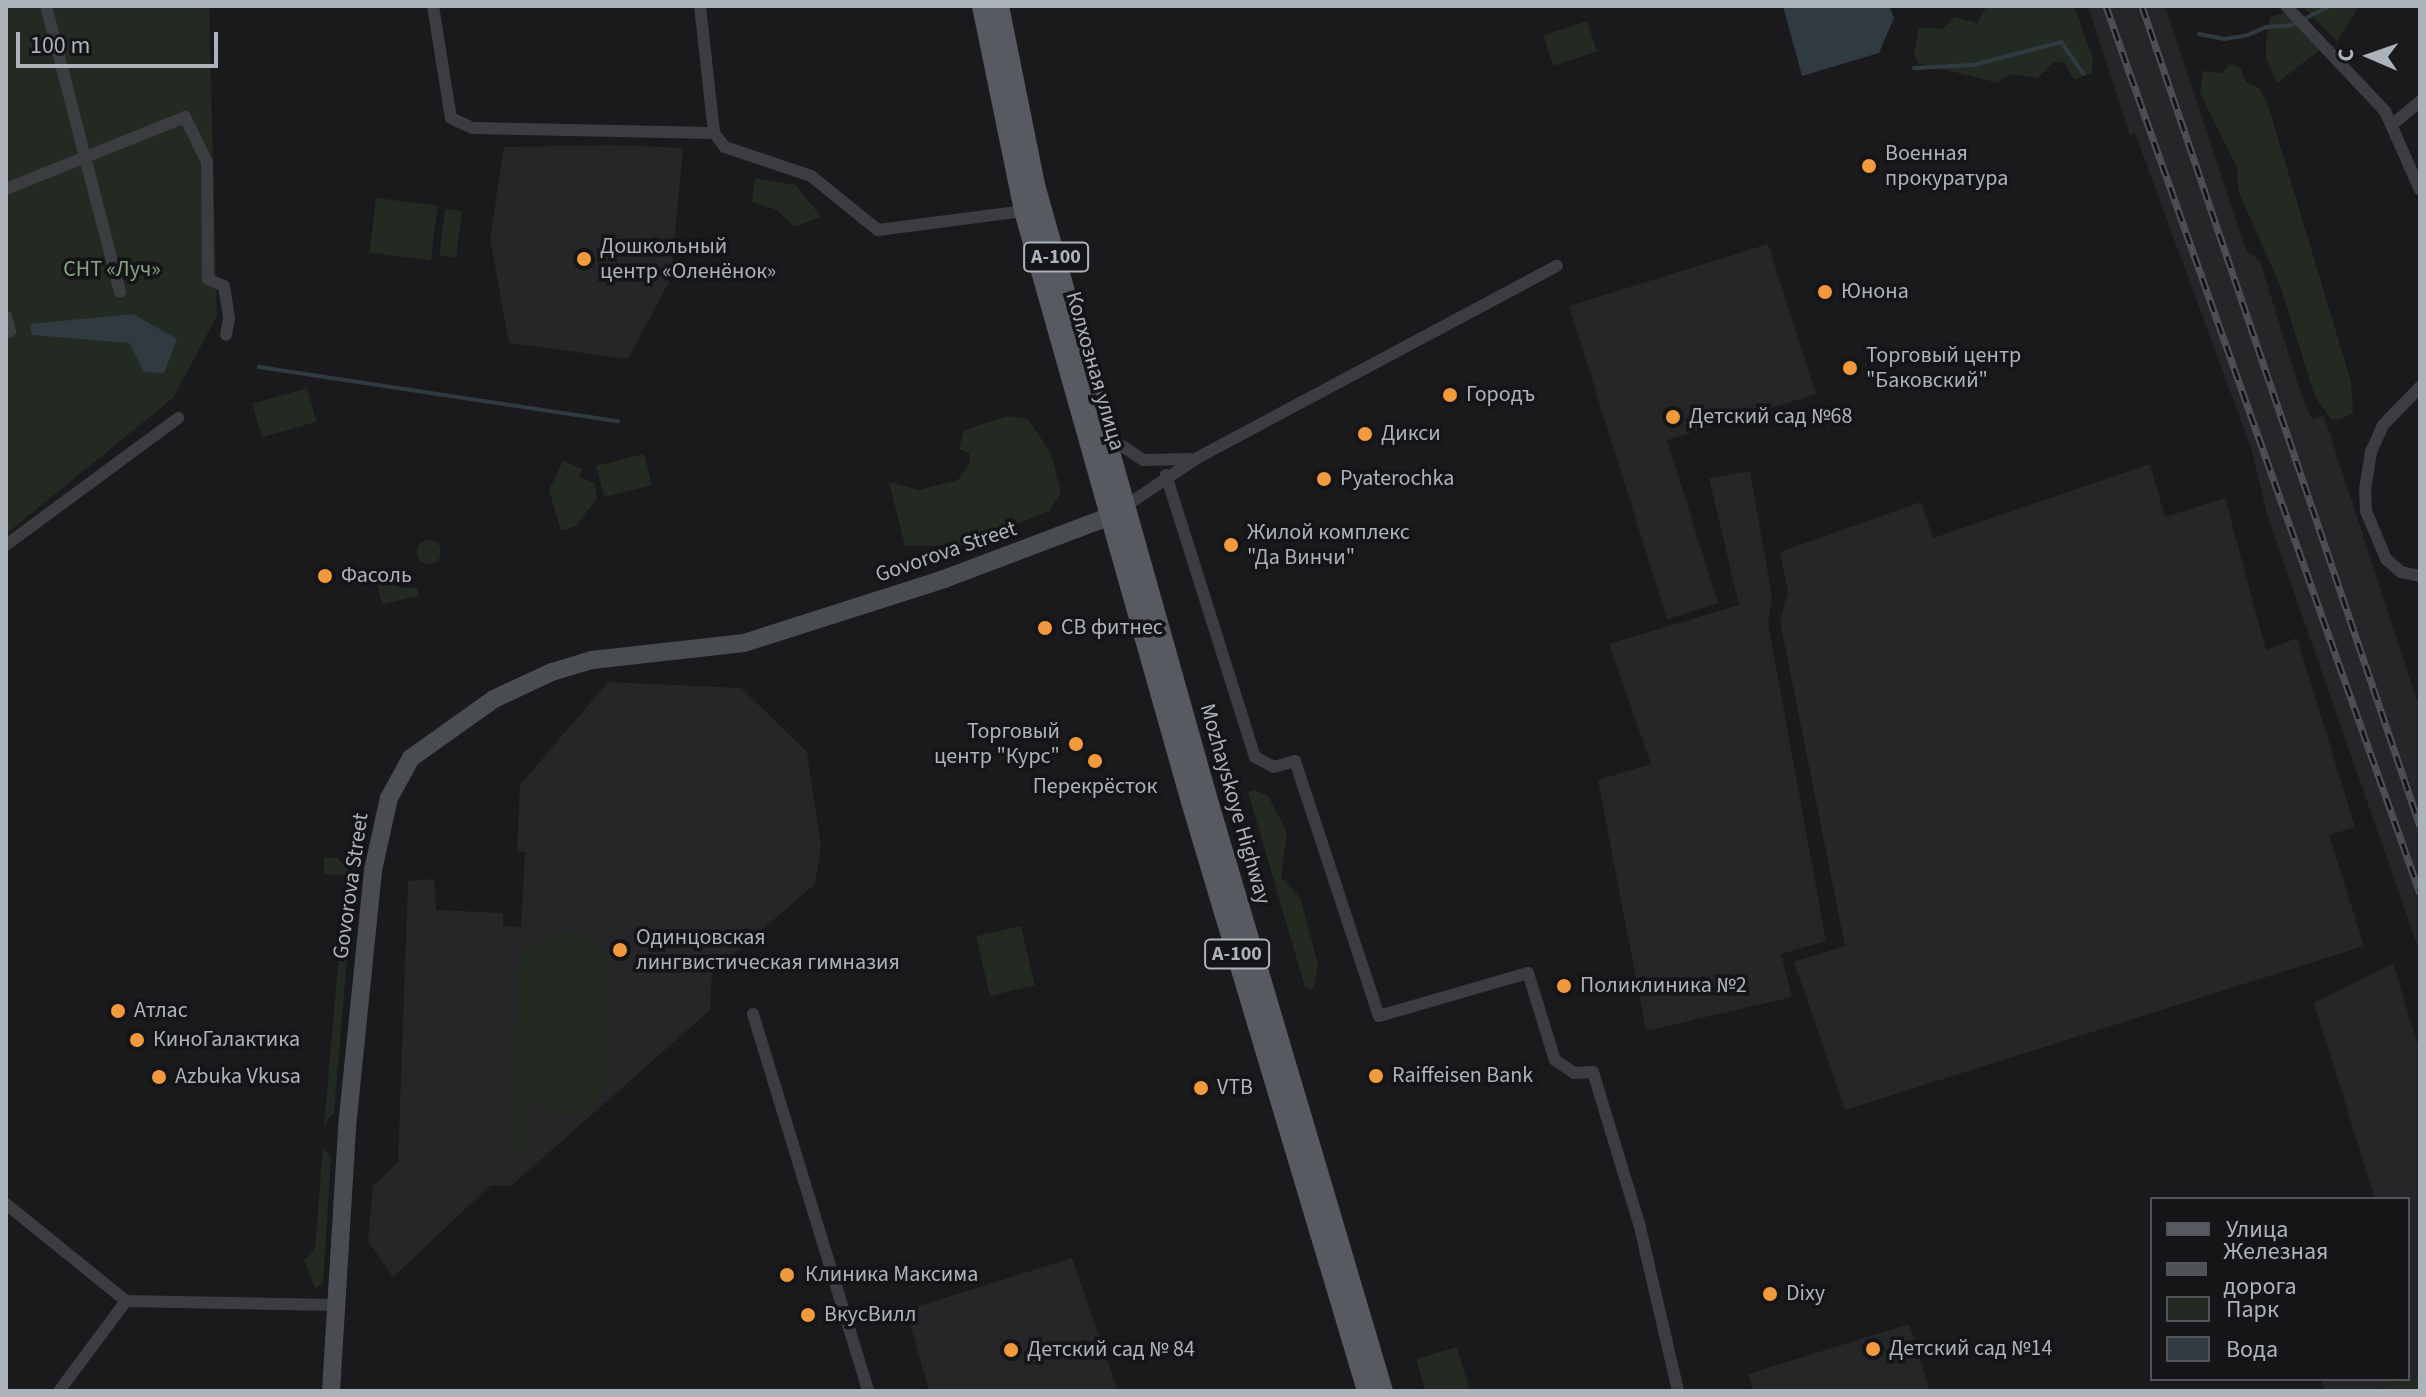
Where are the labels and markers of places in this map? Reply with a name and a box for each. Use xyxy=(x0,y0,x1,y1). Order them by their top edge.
place label: Военная прокуратура xyxy=(1885,140,2008,192)
marker: Военная прокуратура xyxy=(1860,157,1878,175)
place label: Дошкольный центр «Оленёнок» xyxy=(600,233,776,284)
marker: Дошкольный центр «Оленёнок» xyxy=(575,250,593,268)
place label: Юнона xyxy=(1841,279,1909,305)
marker: Юнона xyxy=(1816,283,1834,301)
place label: Торговый центр "Баковский" xyxy=(1866,342,2021,394)
marker: Торговый центр "Баковский" xyxy=(1841,359,1859,377)
place label: Городъ xyxy=(1466,382,1535,408)
marker: Городъ xyxy=(1441,386,1459,404)
place label: Детский сад №68 xyxy=(1689,404,1852,430)
marker: Детский сад №68 xyxy=(1664,408,1682,426)
place label: Дикси xyxy=(1381,421,1441,447)
marker: Дикси xyxy=(1356,425,1374,443)
place label: Pyaterochka xyxy=(1340,466,1454,492)
marker: Pyaterochka xyxy=(1315,470,1333,488)
place label: Жилой комплекс "Да Винчи" xyxy=(1247,519,1410,570)
marker: Жилой комплекс "Да Винчи" xyxy=(1222,536,1240,554)
place label: Фасоль xyxy=(341,563,412,589)
marker: Фасоль xyxy=(316,567,334,585)
place label: СВ фитнес xyxy=(1061,615,1163,641)
marker: СВ фитнес xyxy=(1036,619,1054,637)
place label: Торговый центр "Курс" xyxy=(934,718,1060,770)
marker: Торговый центр "Курс" xyxy=(1067,735,1085,753)
marker: Перекрёсток xyxy=(1086,752,1104,770)
place label: Перекрёсток xyxy=(1033,774,1157,800)
place label: Одинцовская лингвистическая гимназия xyxy=(636,924,900,976)
marker: Одинцовская лингвистическая гимназия xyxy=(611,941,629,959)
place label: Поликлиника №2 xyxy=(1580,973,1747,999)
marker: Поликлиника №2 xyxy=(1555,977,1573,995)
place label: Атлас xyxy=(134,998,188,1024)
marker: Атлас xyxy=(109,1002,127,1020)
place label: КиноГалактика xyxy=(153,1027,300,1053)
marker: КиноГалактика xyxy=(128,1031,146,1049)
place label: Raiffeisen Bank xyxy=(1392,1063,1533,1089)
place label: Azbuka Vkusa xyxy=(175,1064,301,1090)
marker: Raiffeisen Bank xyxy=(1367,1067,1385,1085)
marker: Azbuka Vkusa xyxy=(150,1068,168,1086)
place label: VTB xyxy=(1217,1075,1253,1101)
marker: VTB xyxy=(1192,1079,1210,1097)
place label: Клиника Максима xyxy=(805,1262,978,1288)
marker: Клиника Максима xyxy=(776,1264,798,1286)
place label: Dixy xyxy=(1786,1281,1825,1307)
marker: Dixy xyxy=(1761,1285,1779,1303)
place label: ВкусВилл xyxy=(824,1302,916,1328)
marker: ВкусВилл xyxy=(799,1306,817,1324)
place label: Детский сад №14 xyxy=(1889,1336,2052,1362)
place label: Детский сад № 84 xyxy=(1027,1337,1195,1363)
marker: Детский сад №14 xyxy=(1864,1340,1882,1358)
marker: Детский сад № 84 xyxy=(1002,1341,1020,1359)

